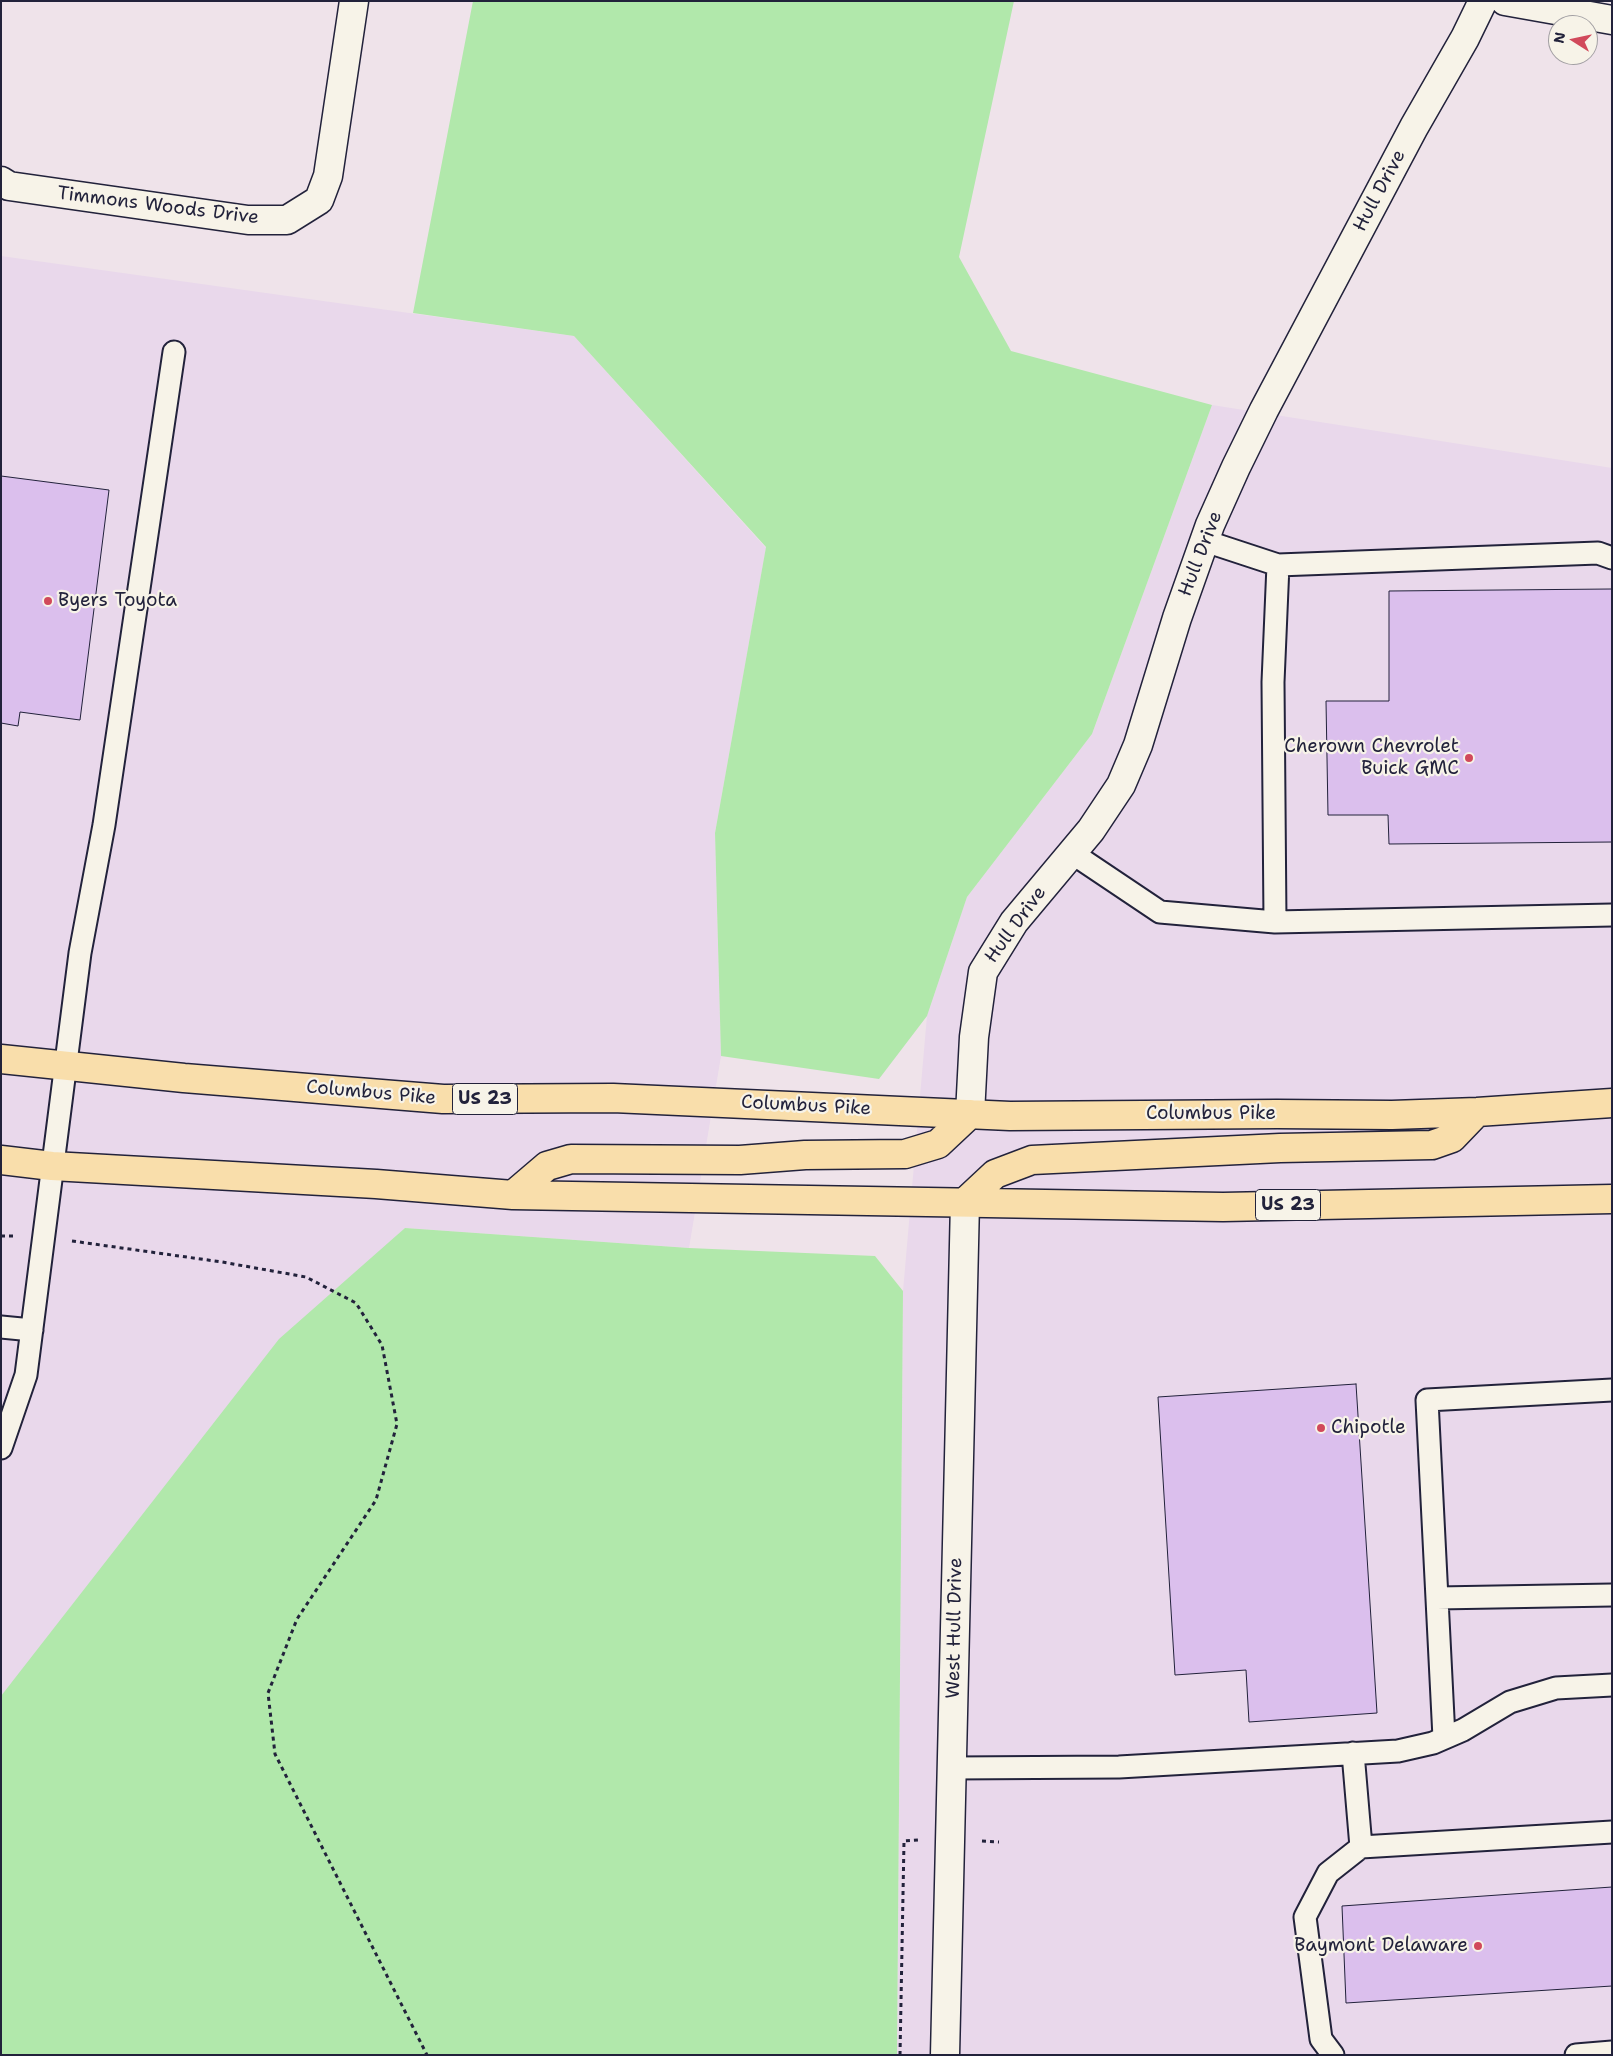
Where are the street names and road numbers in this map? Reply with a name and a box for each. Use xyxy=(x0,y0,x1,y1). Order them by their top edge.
street label: Hull Drive xyxy=(1349,146,1411,236)
street label: Timmons Woods Drive xyxy=(56,182,260,230)
street label: Hull Drive xyxy=(1174,508,1228,600)
street label: Hull Drive xyxy=(980,882,1052,968)
street label: Columbus Pike xyxy=(305,1076,437,1110)
road number: US 23 xyxy=(452,1084,518,1114)
street label: Columbus Pike xyxy=(740,1091,872,1121)
street label: Columbus Pike xyxy=(1146,1103,1276,1125)
road number: US 23 xyxy=(1256,1190,1320,1220)
street label: West Hull Drive xyxy=(942,1557,968,1699)

